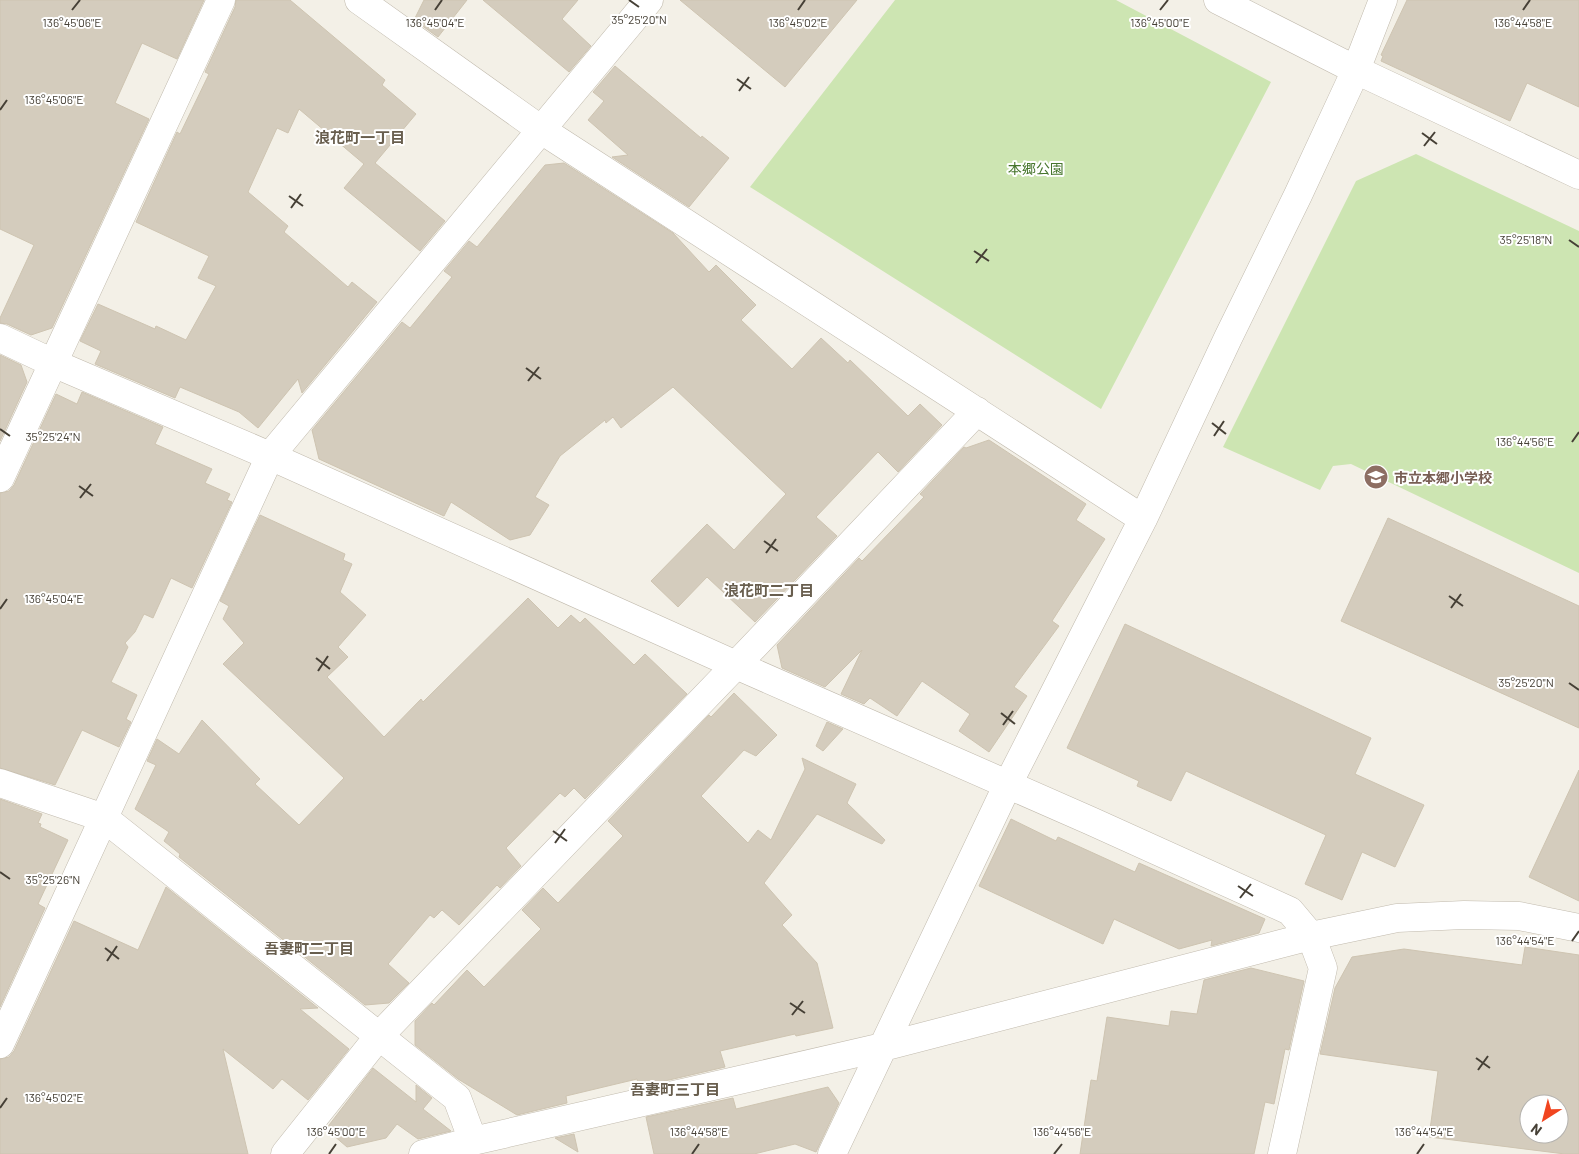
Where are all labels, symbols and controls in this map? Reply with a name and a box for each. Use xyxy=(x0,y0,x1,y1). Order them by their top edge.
text: 35°25'20"N xyxy=(611,12,667,26)
text: 136°45'06"E xyxy=(43,15,101,29)
text: 136°45'04"E xyxy=(405,15,465,29)
text: 136°45'02"E xyxy=(768,15,828,29)
text: 136°45'00"E xyxy=(1130,15,1190,29)
text: 136°44'58"E xyxy=(1494,15,1552,29)
text: 136°45'06"E xyxy=(25,92,83,106)
district label: 浪花町一丁目 xyxy=(315,128,405,146)
park label: 本郷公園 xyxy=(1008,160,1064,177)
text: 35°25'18"N xyxy=(1500,232,1552,246)
text: 35°25'24"N xyxy=(25,429,81,443)
text: 136°44'56"E xyxy=(1496,434,1554,448)
school or university icon: 市立本郷小学校 xyxy=(1363,464,1389,490)
place label: 市立本郷小学校 xyxy=(1394,469,1492,486)
district label: 浪花町二丁目 xyxy=(724,581,814,599)
text: 136°45'04"E xyxy=(24,591,84,605)
text: 35°25'20"N xyxy=(1498,675,1554,689)
text: 35°25'26"N xyxy=(26,872,81,886)
text: 136°44'54"E xyxy=(1496,933,1554,947)
district label: 吾妻町二丁目 xyxy=(264,939,354,957)
district label: 吾妻町三丁目 xyxy=(630,1080,720,1098)
text: 136°45'02"E xyxy=(24,1090,84,1104)
north arrow xyxy=(1519,1094,1569,1144)
text: N xyxy=(1527,1120,1545,1140)
text: 136°45'00"E xyxy=(306,1124,366,1138)
text: 136°44'58"E xyxy=(670,1124,728,1138)
text: 136°44'56"E xyxy=(1033,1124,1091,1138)
text: 136°44'54"E xyxy=(1395,1124,1453,1138)

